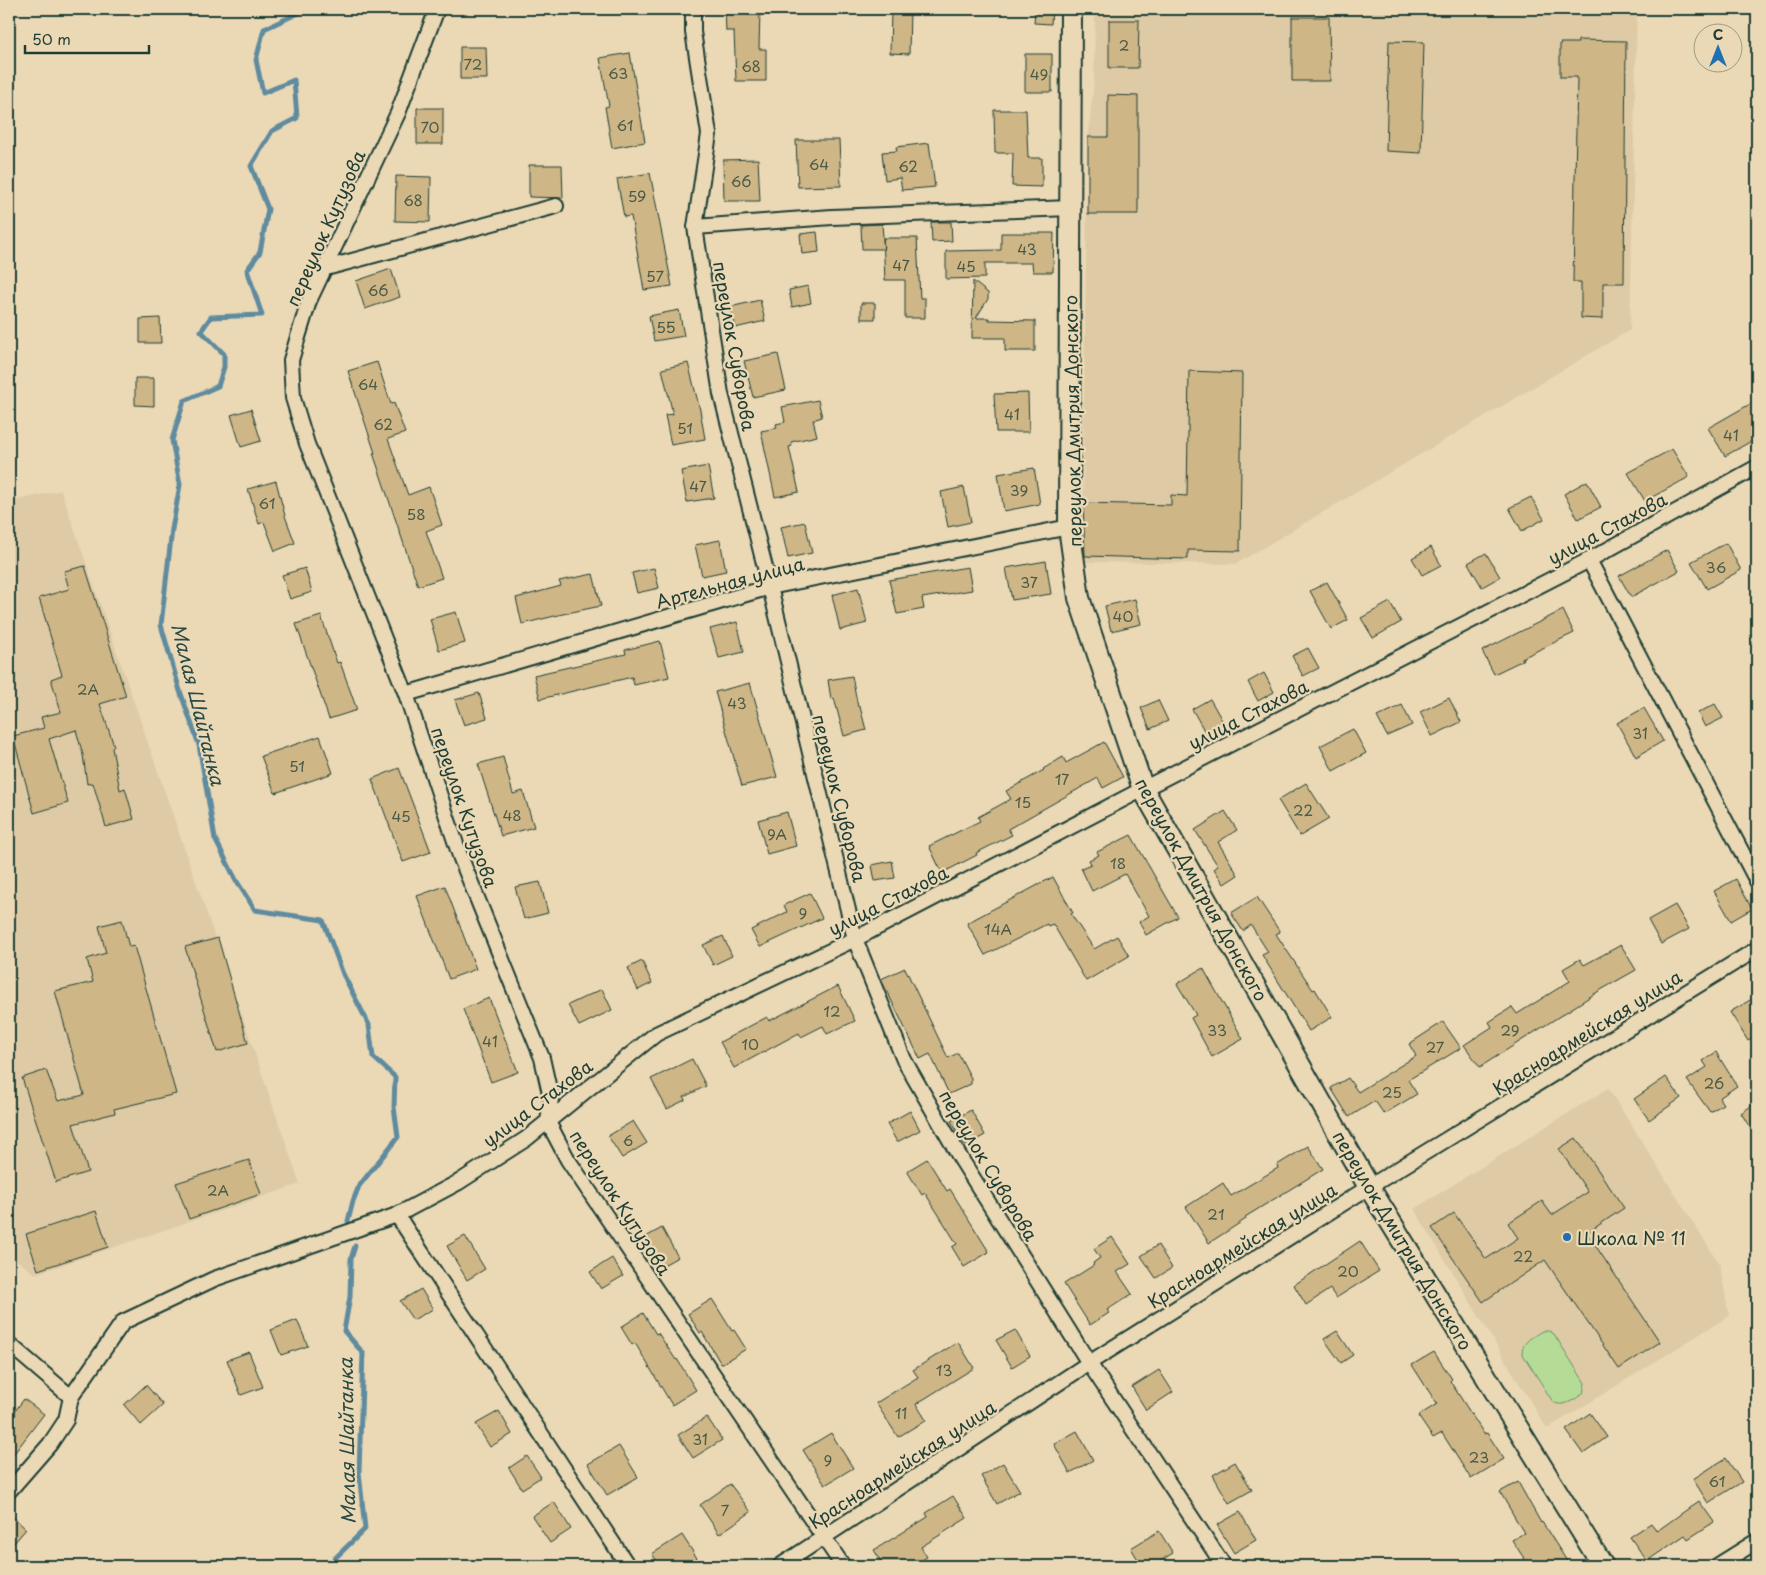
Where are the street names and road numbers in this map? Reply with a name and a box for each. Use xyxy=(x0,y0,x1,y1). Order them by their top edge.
street label: переулок Кутузова xyxy=(278,145,372,310)
street label: переулок Суворова xyxy=(707,259,763,434)
street label: переулок Дмитрия Донского xyxy=(1056,295,1088,547)
street label: улица Стахова xyxy=(1543,485,1672,571)
street label: Артельная улица xyxy=(653,549,808,615)
street label: улица Стахова xyxy=(1183,672,1313,756)
street label: переулок Суворова xyxy=(806,711,874,886)
street label: переулок Кутузова xyxy=(425,723,505,892)
street label: переулок Дмитрия Донского xyxy=(1129,772,1275,1006)
street label: улица Стахова xyxy=(823,858,953,942)
street label: Красноармейская улица xyxy=(1487,962,1687,1101)
street label: улица Стахова xyxy=(476,1052,598,1153)
street label: переулок Суворова xyxy=(933,1084,1045,1246)
street label: переулок Кутузова xyxy=(564,1124,679,1281)
street label: переулок Дмитрия Донского xyxy=(1327,1125,1479,1355)
street label: Красноармейская улица xyxy=(1142,1175,1342,1314)
street label: Красноармейская улица xyxy=(803,1393,1002,1535)

